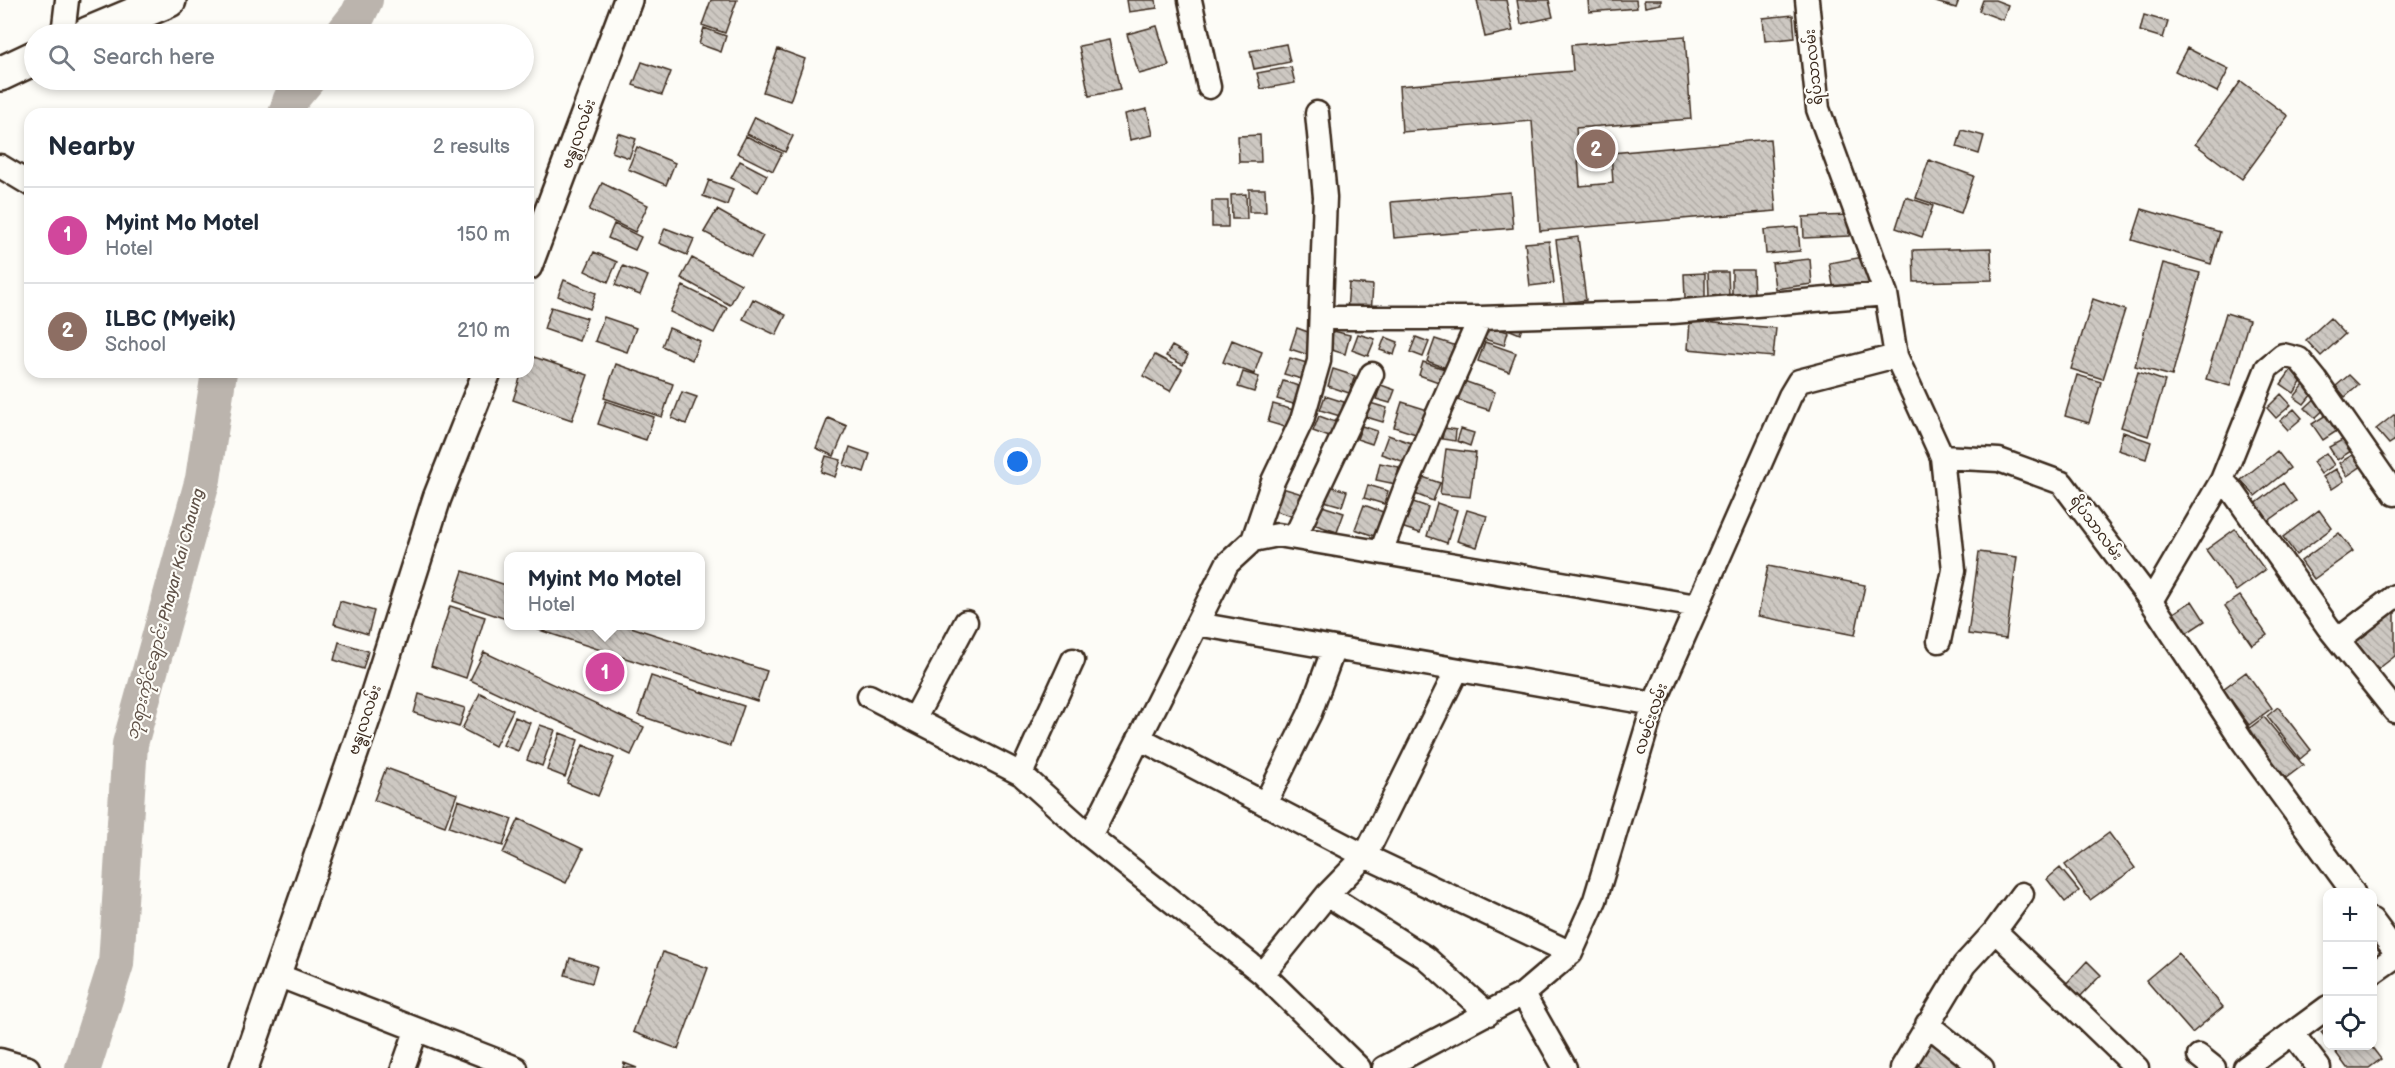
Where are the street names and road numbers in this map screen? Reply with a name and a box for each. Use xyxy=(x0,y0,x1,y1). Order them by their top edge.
street label: ရိပ်သာလမ်း xyxy=(1800,28,1829,106)
street label: ဗန္ဓုလလမ်း xyxy=(557,96,603,172)
street label: ရိပ်သာလမ်း xyxy=(2064,491,2127,565)
street label: လမင်းလမ်း xyxy=(1629,681,1672,757)
street label: ဗန္ဓုလလမ်း xyxy=(343,682,388,758)

